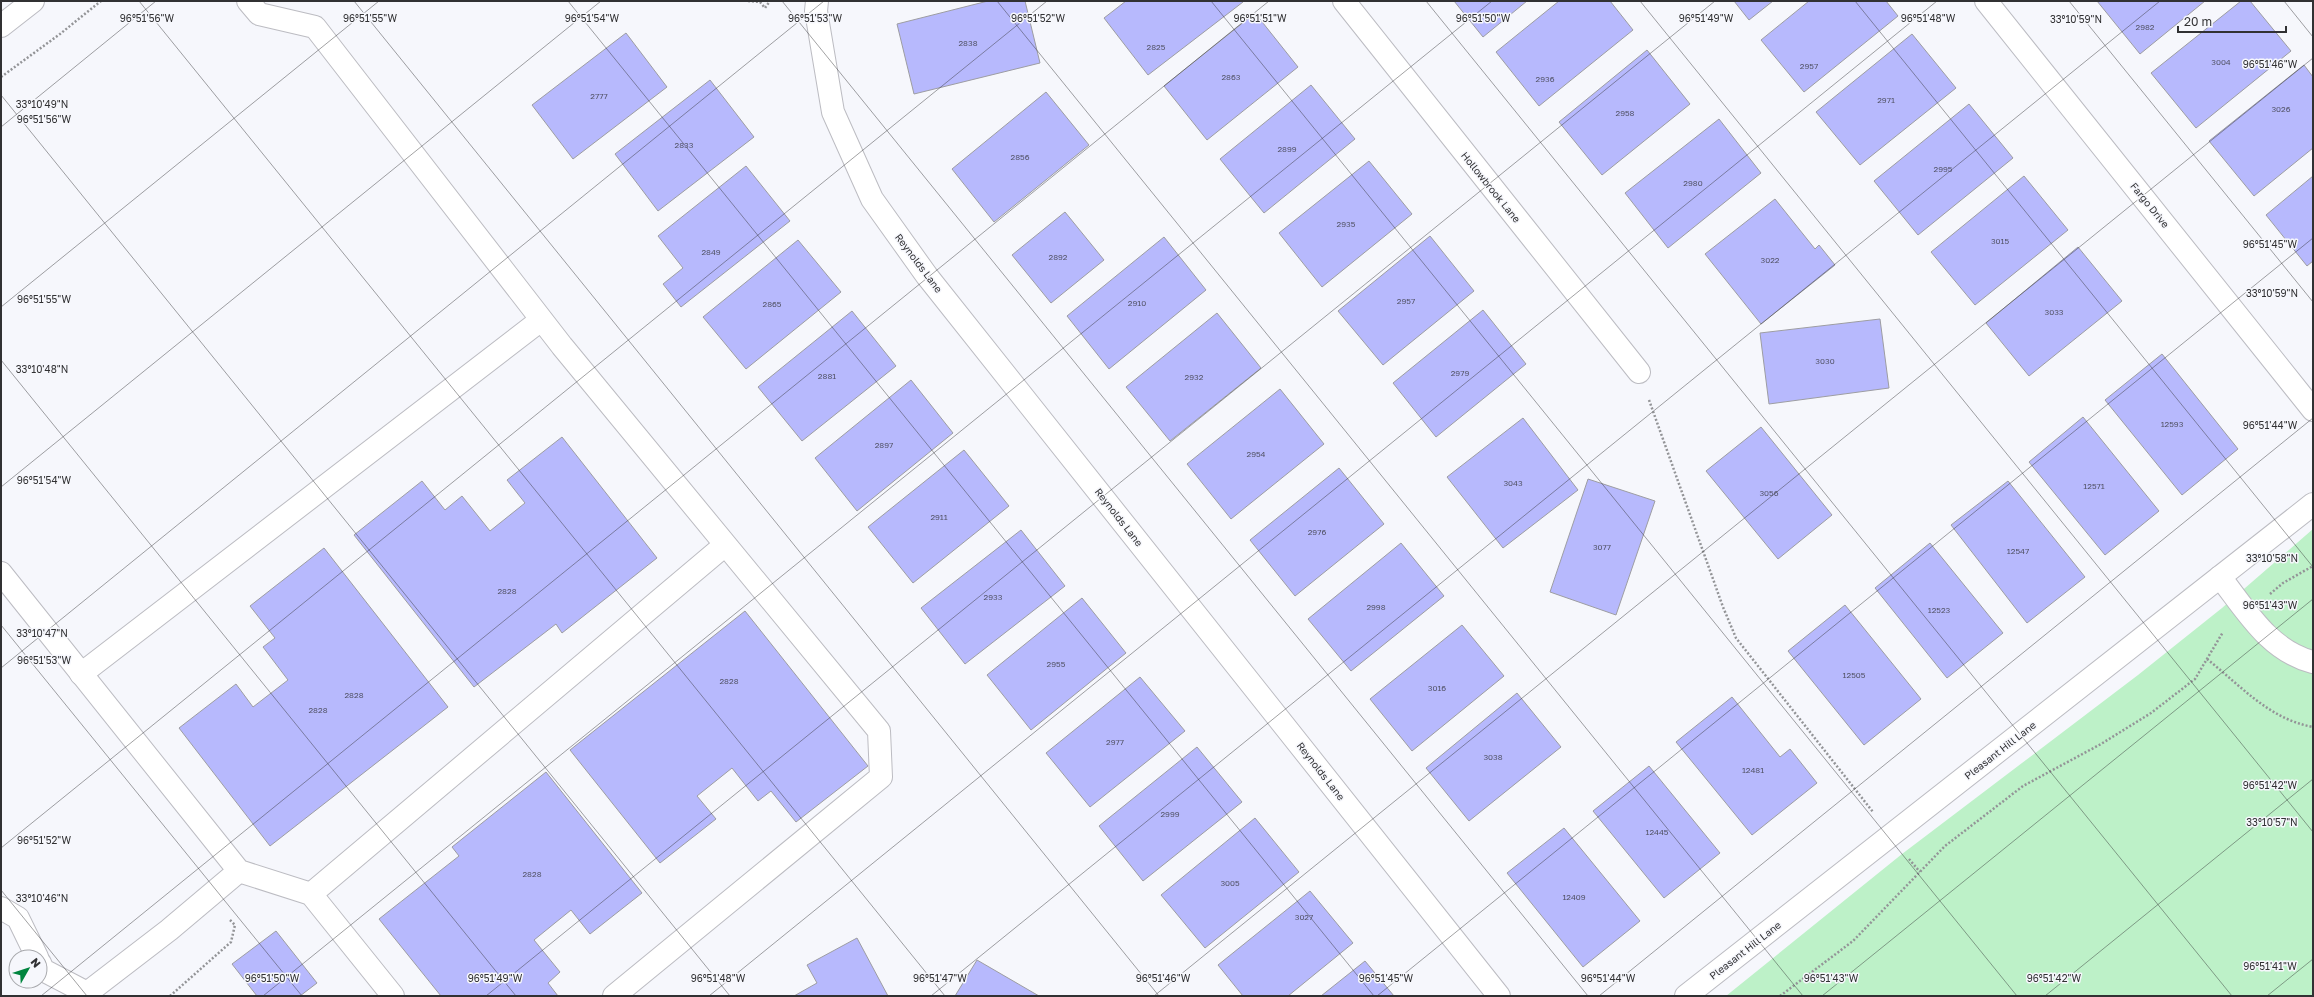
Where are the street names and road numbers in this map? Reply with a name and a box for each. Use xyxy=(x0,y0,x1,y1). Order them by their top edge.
street label: Hollowbrook Lane xyxy=(1459,149,1523,225)
street label: Fargo Drive xyxy=(2128,180,2172,230)
street label: Reynolds Lane xyxy=(893,231,945,295)
street label: Reynolds Lane xyxy=(1093,486,1146,549)
street label: Pleasant Hill Lane xyxy=(1962,718,2038,782)
street label: Reynolds Lane xyxy=(1295,740,1348,803)
street label: Pleasant Hill Lane xyxy=(1707,918,1783,982)

